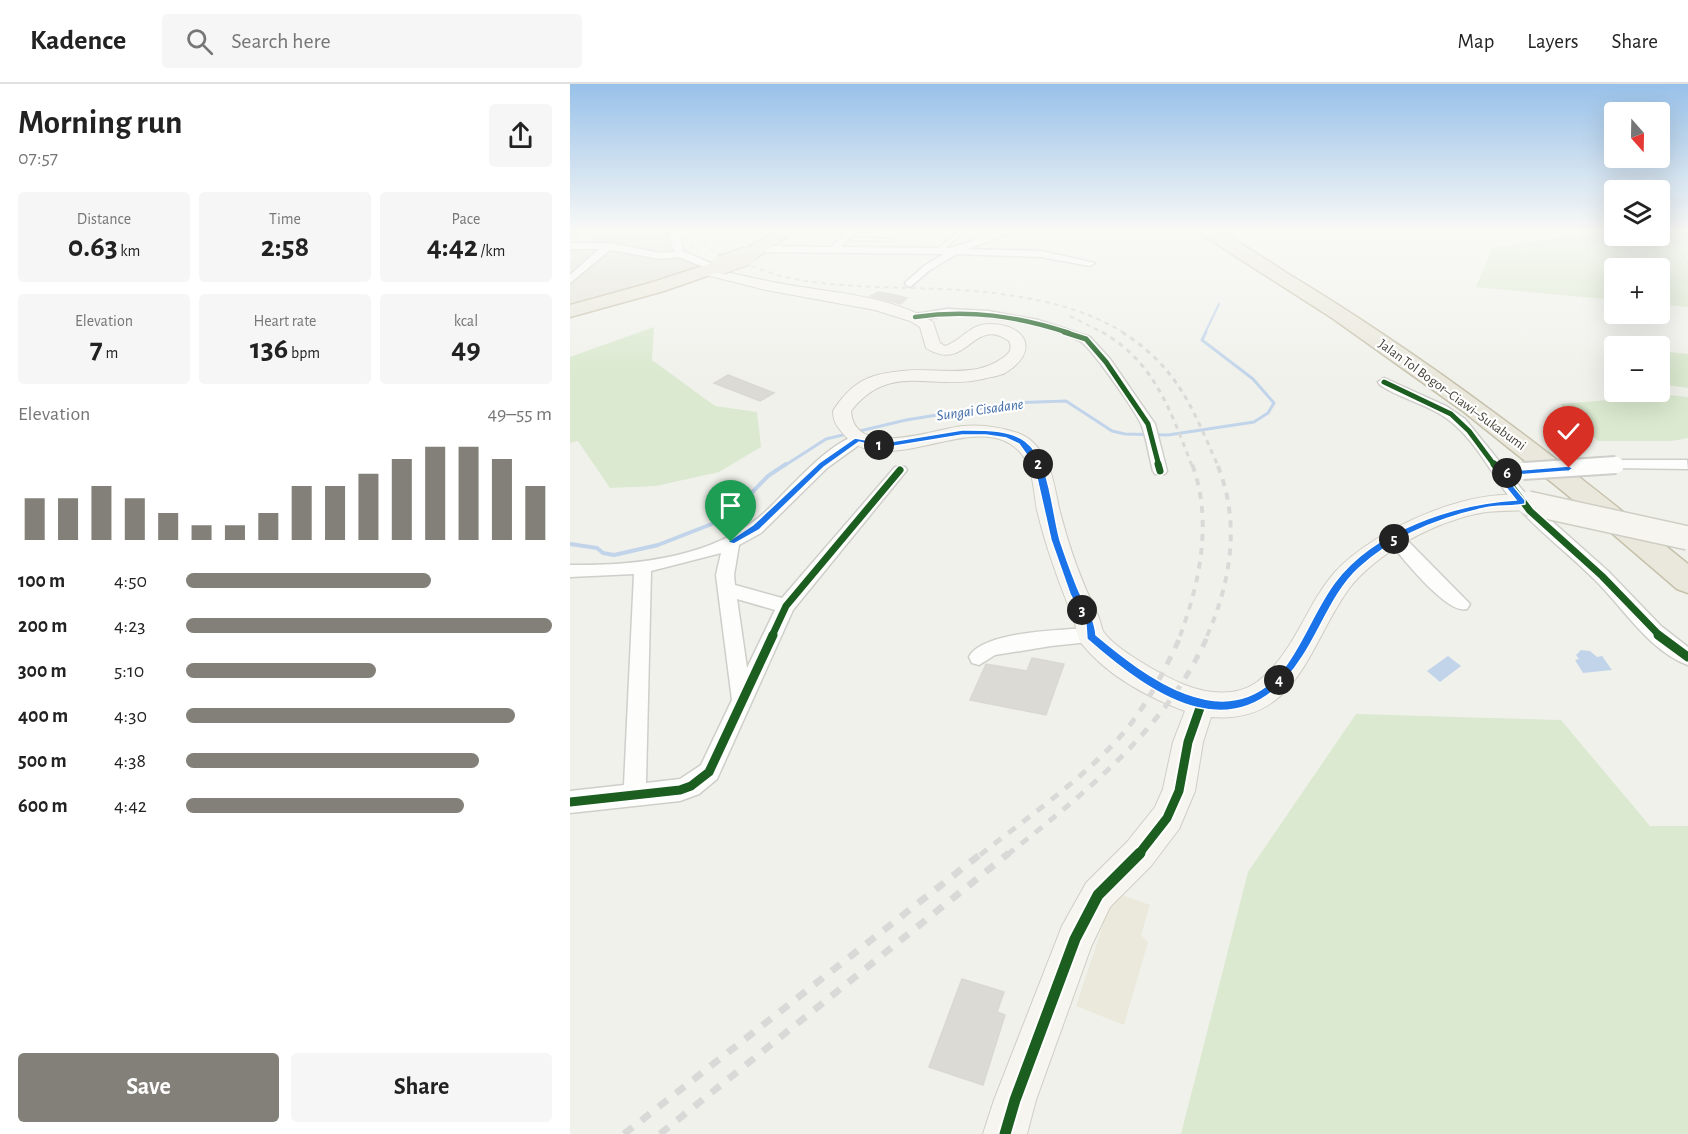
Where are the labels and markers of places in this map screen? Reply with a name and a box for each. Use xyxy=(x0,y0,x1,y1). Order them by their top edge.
pin xyxy=(1543,406,1594,468)
pin: 1 xyxy=(864,430,894,460)
pin: 2 xyxy=(1023,449,1053,479)
pin: 6 xyxy=(1492,458,1522,488)
pin xyxy=(705,480,756,542)
pin: 5 xyxy=(1379,524,1409,554)
pin: 3 xyxy=(1067,595,1097,625)
pin: 4 xyxy=(1264,665,1294,695)

